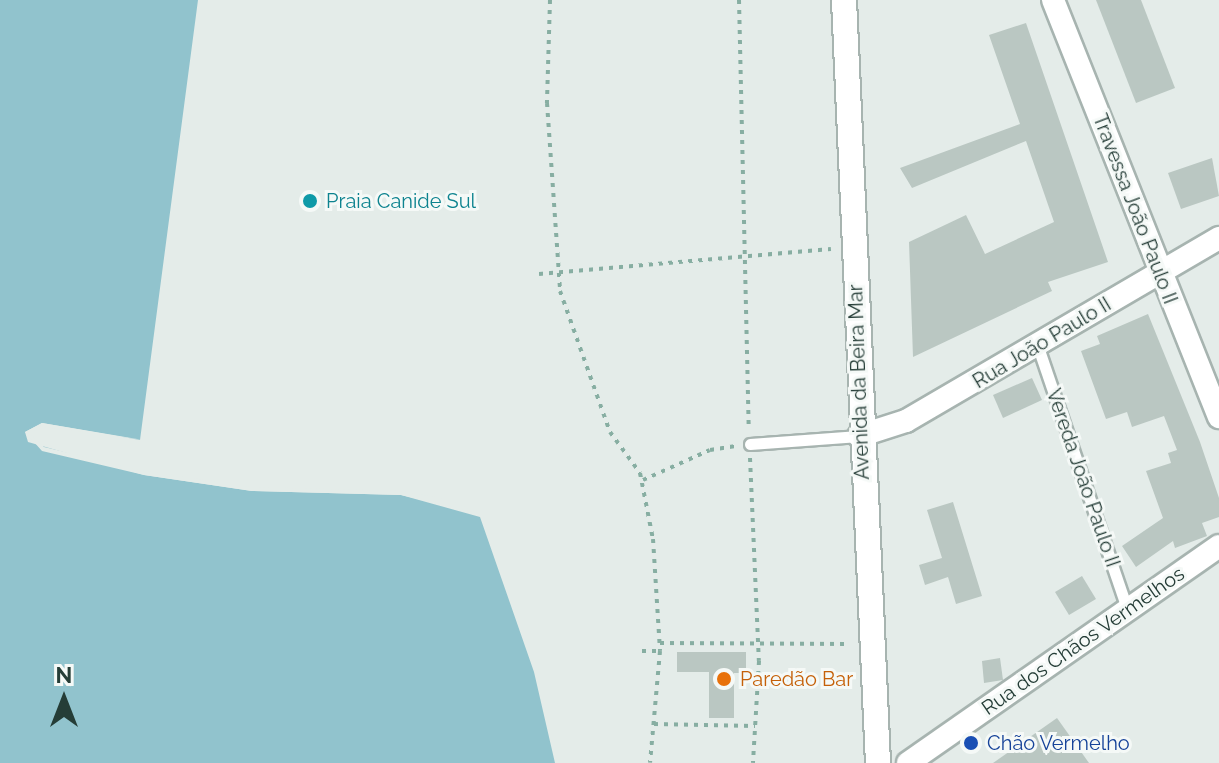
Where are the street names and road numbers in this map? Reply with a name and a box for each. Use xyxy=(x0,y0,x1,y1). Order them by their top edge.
street label: Travessa João Paulo II xyxy=(1088,110,1182,308)
street label: Avenida da Beira Mar xyxy=(844,284,874,480)
street label: Rua João Paulo II xyxy=(968,292,1116,394)
street label: Vereda João Paulo II xyxy=(1041,385,1125,571)
street label: Rua dos Chãos Vermelhos xyxy=(977,562,1189,720)

